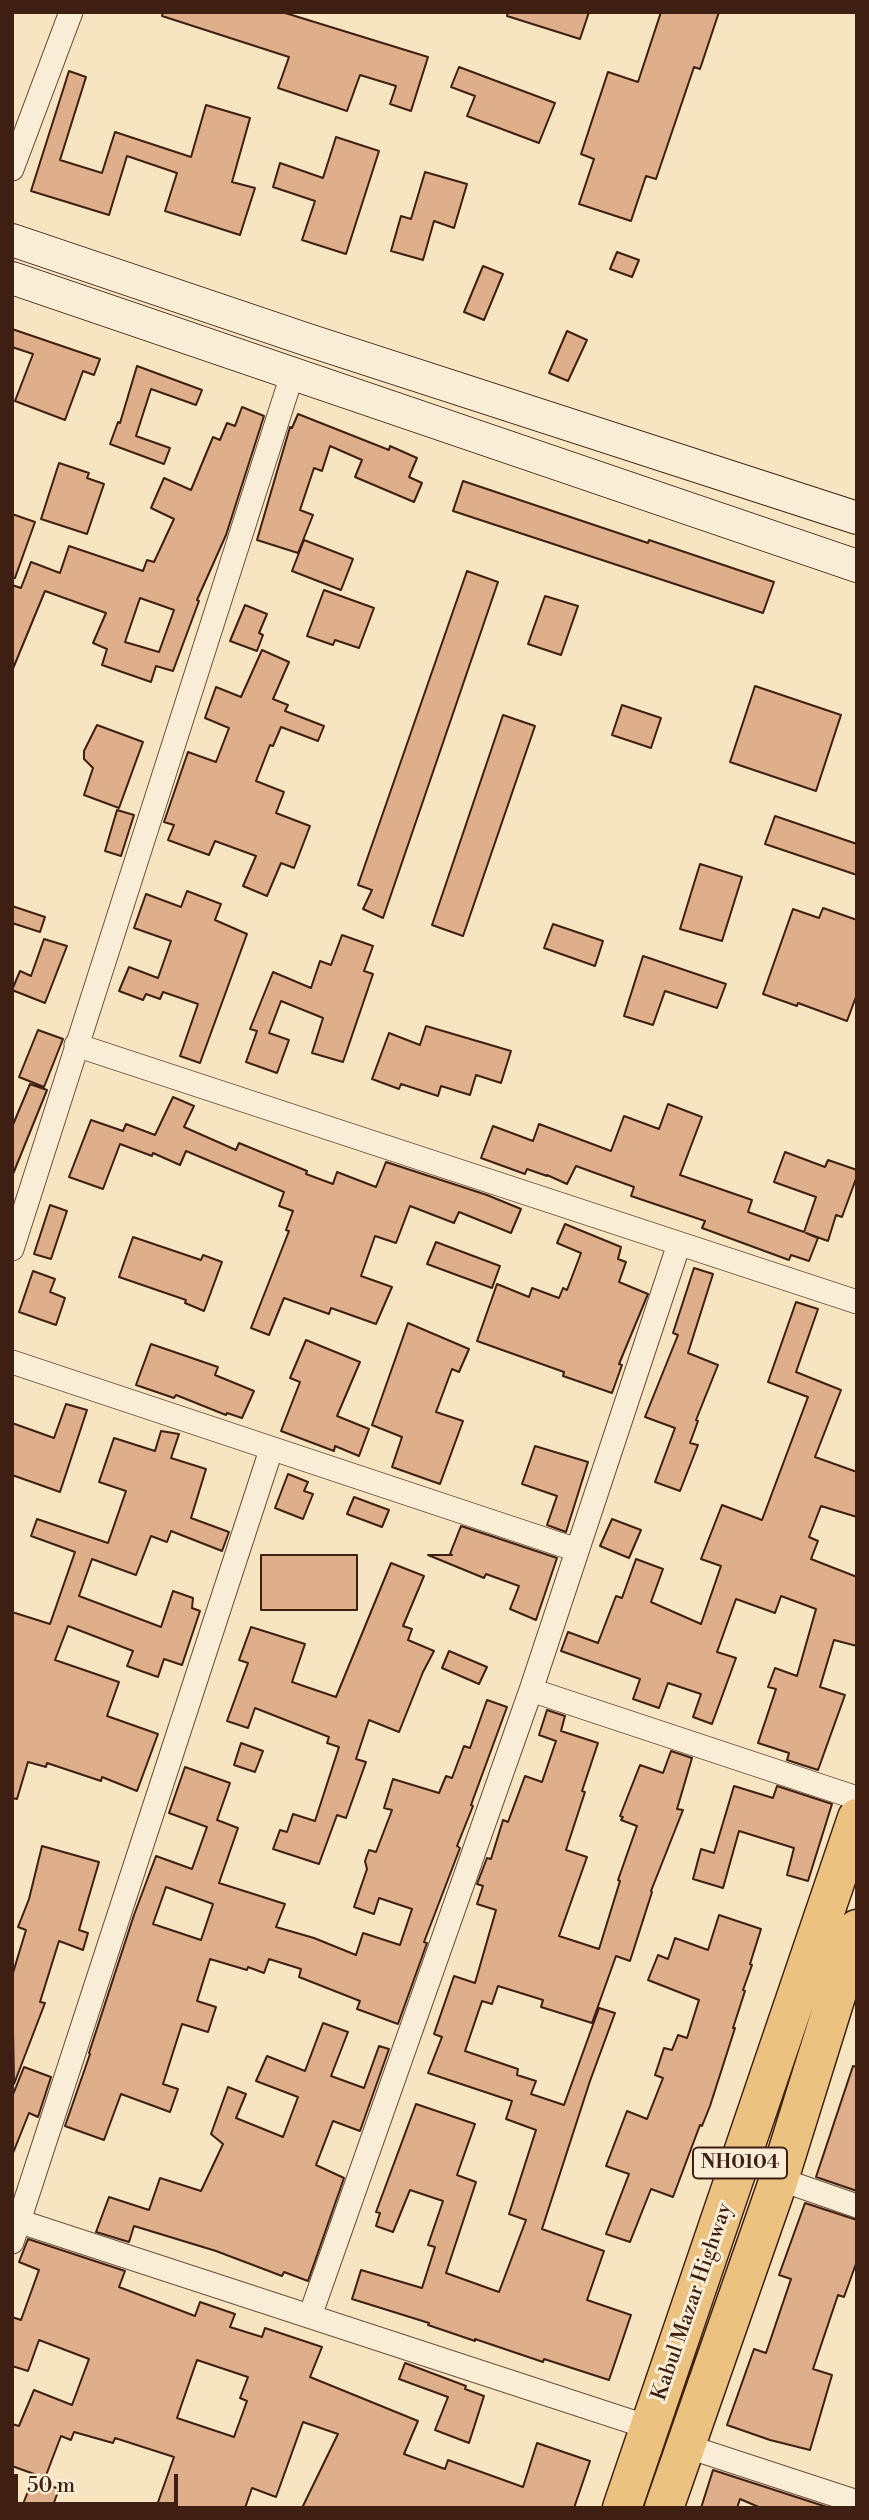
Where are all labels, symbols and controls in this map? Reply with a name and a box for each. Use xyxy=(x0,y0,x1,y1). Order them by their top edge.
road number: NH0104 xyxy=(693,2148,787,2178)
street label: Kabul Mazar Highway xyxy=(647,2200,739,2404)
scale bar xyxy=(18,2460,182,2504)
text: 50 m xyxy=(27,2473,75,2499)

